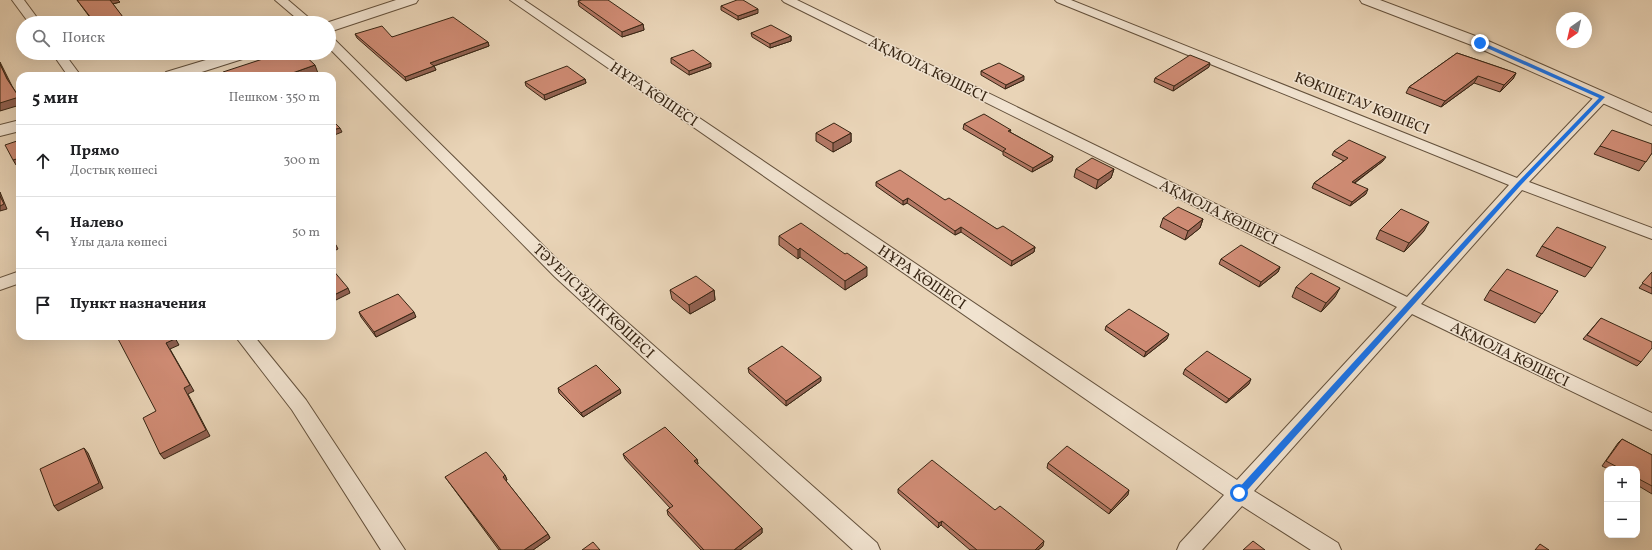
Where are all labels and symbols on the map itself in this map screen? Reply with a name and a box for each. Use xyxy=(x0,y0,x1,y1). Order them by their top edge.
north arrow xyxy=(1556,12,1592,48)
street label: АҚМОЛА КӨШЕСІ xyxy=(865,33,990,108)
route end xyxy=(1471,34,1489,52)
street label: НҰРА КӨШЕСІ xyxy=(605,58,701,133)
street label: КӨКШЕТАУ КӨШЕСІ xyxy=(1291,68,1432,141)
street label: АҚМОЛА КӨШЕСІ xyxy=(1156,176,1281,251)
street label: ТӘУЕЛСІЗДІК КӨШЕСІ xyxy=(528,240,658,364)
street label: НҰРА КӨШЕСІ xyxy=(873,241,969,316)
street label: АҚМОЛА КӨШЕСІ xyxy=(1447,318,1572,393)
route start xyxy=(1230,484,1248,502)

